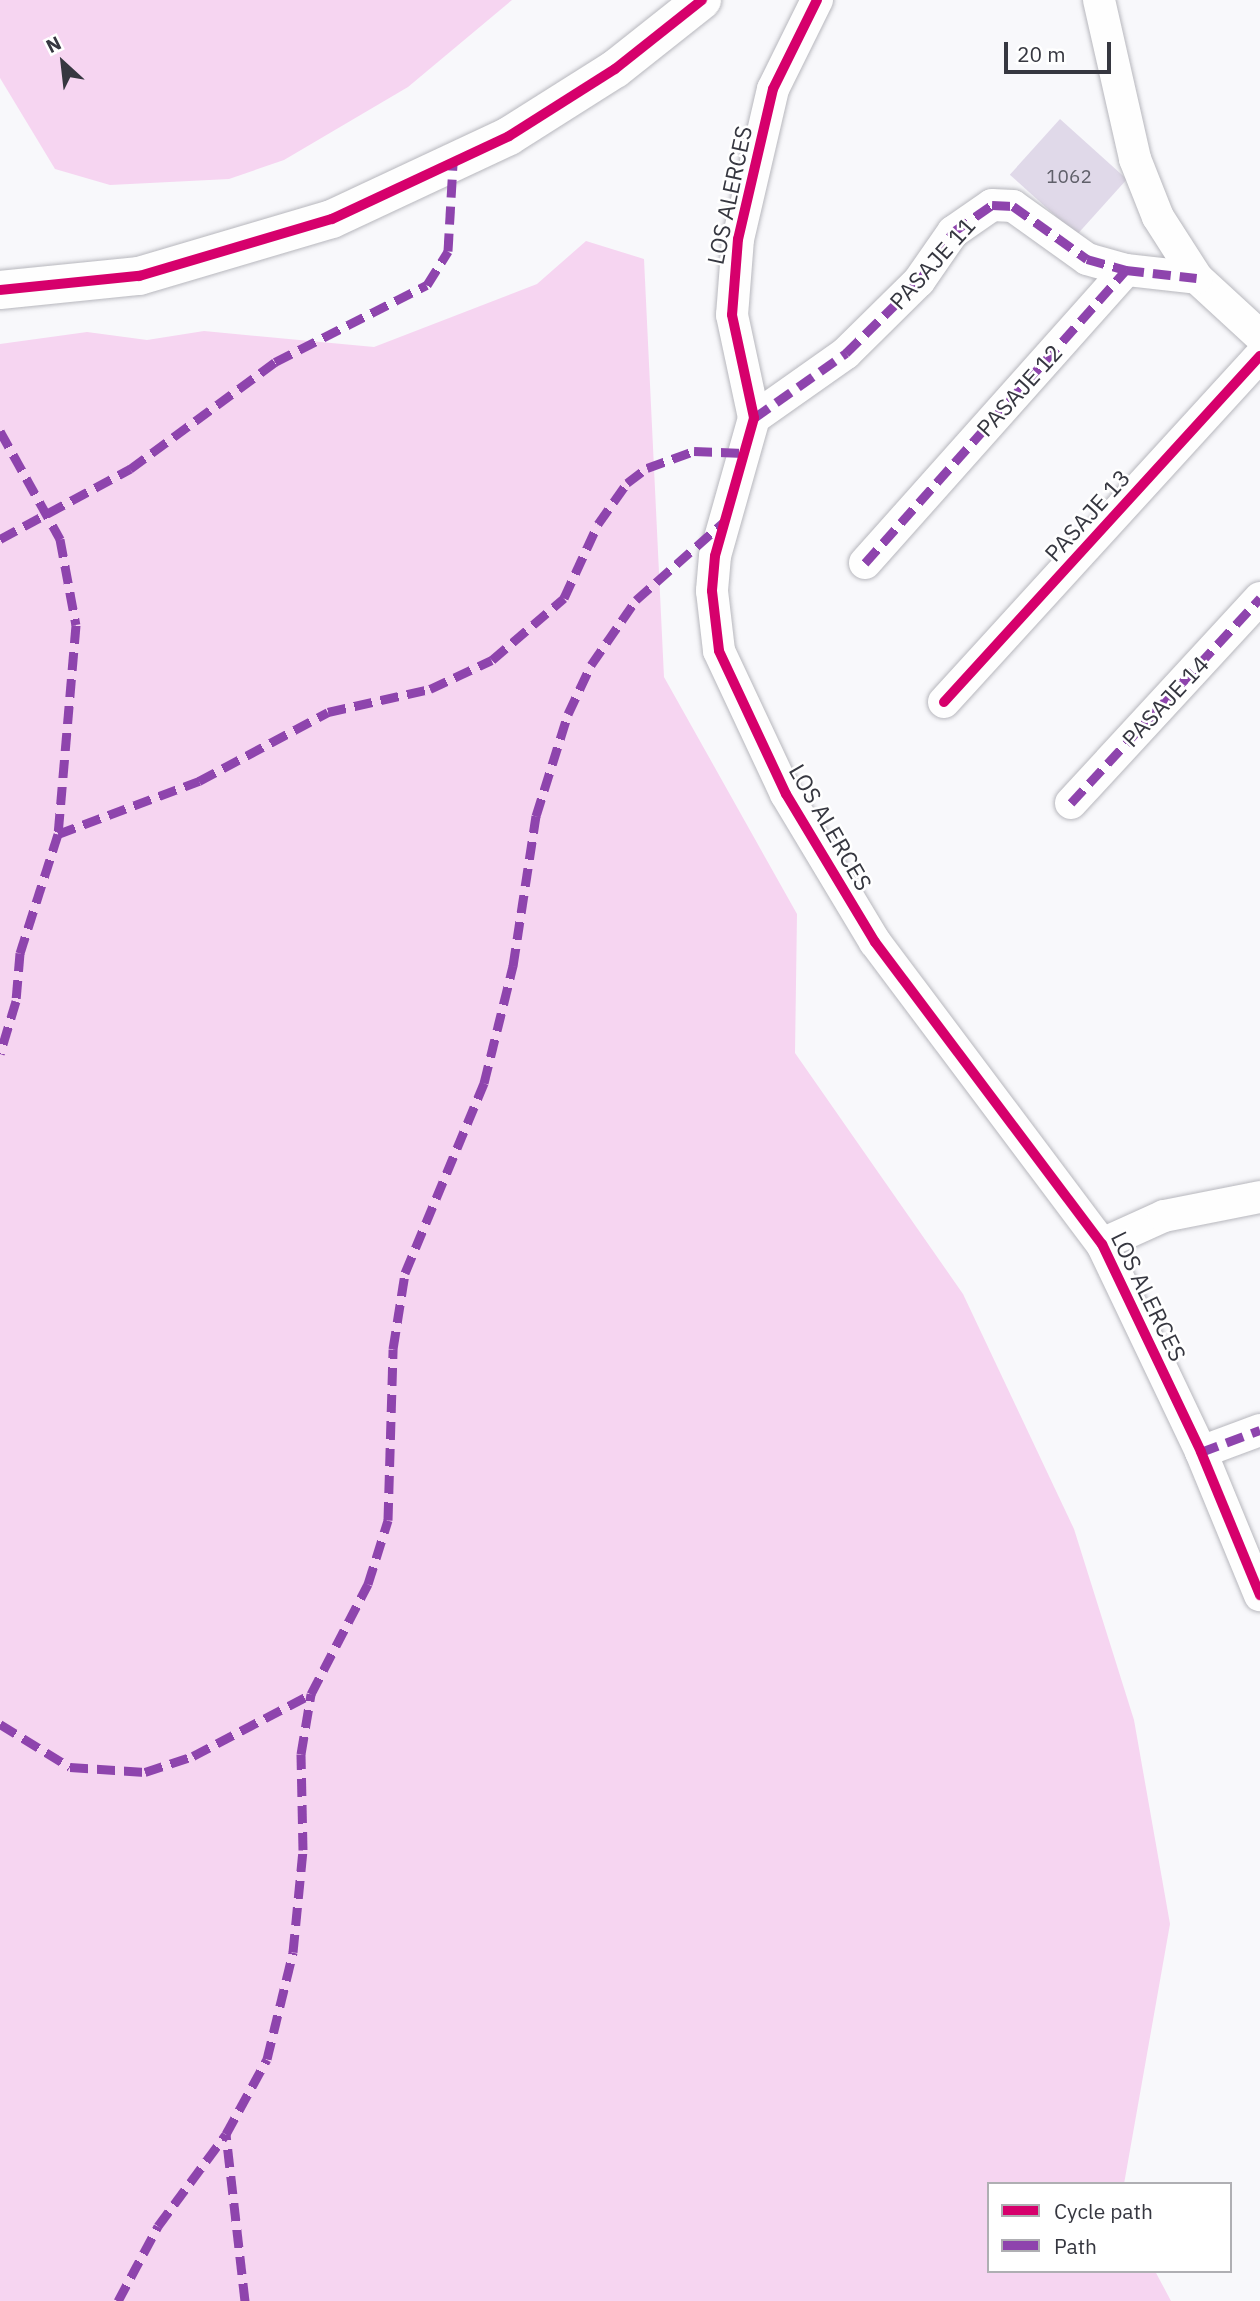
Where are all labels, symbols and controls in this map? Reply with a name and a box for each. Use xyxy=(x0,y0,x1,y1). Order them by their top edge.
north arrow xyxy=(28,28,98,98)
scale bar xyxy=(1008,28,1115,72)
text: N xyxy=(42,30,65,58)
text: 20 m xyxy=(1017,40,1066,68)
street label: LOS ALERCES xyxy=(701,123,757,267)
house number: 1062 xyxy=(1046,166,1092,188)
street label: PASAJE 11 xyxy=(884,211,980,315)
street label: PASAJE 12 xyxy=(971,338,1067,442)
street label: PASAJE 13 xyxy=(1039,463,1135,567)
street label: PASAJE 14 xyxy=(1116,650,1214,752)
street label: LOS ALERCES xyxy=(784,759,878,895)
street label: LOS ALERCES xyxy=(1106,1227,1192,1365)
legend xyxy=(987,2182,1232,2273)
text: Cycle path xyxy=(1054,2197,1153,2225)
text: Path xyxy=(1054,2232,1097,2260)

